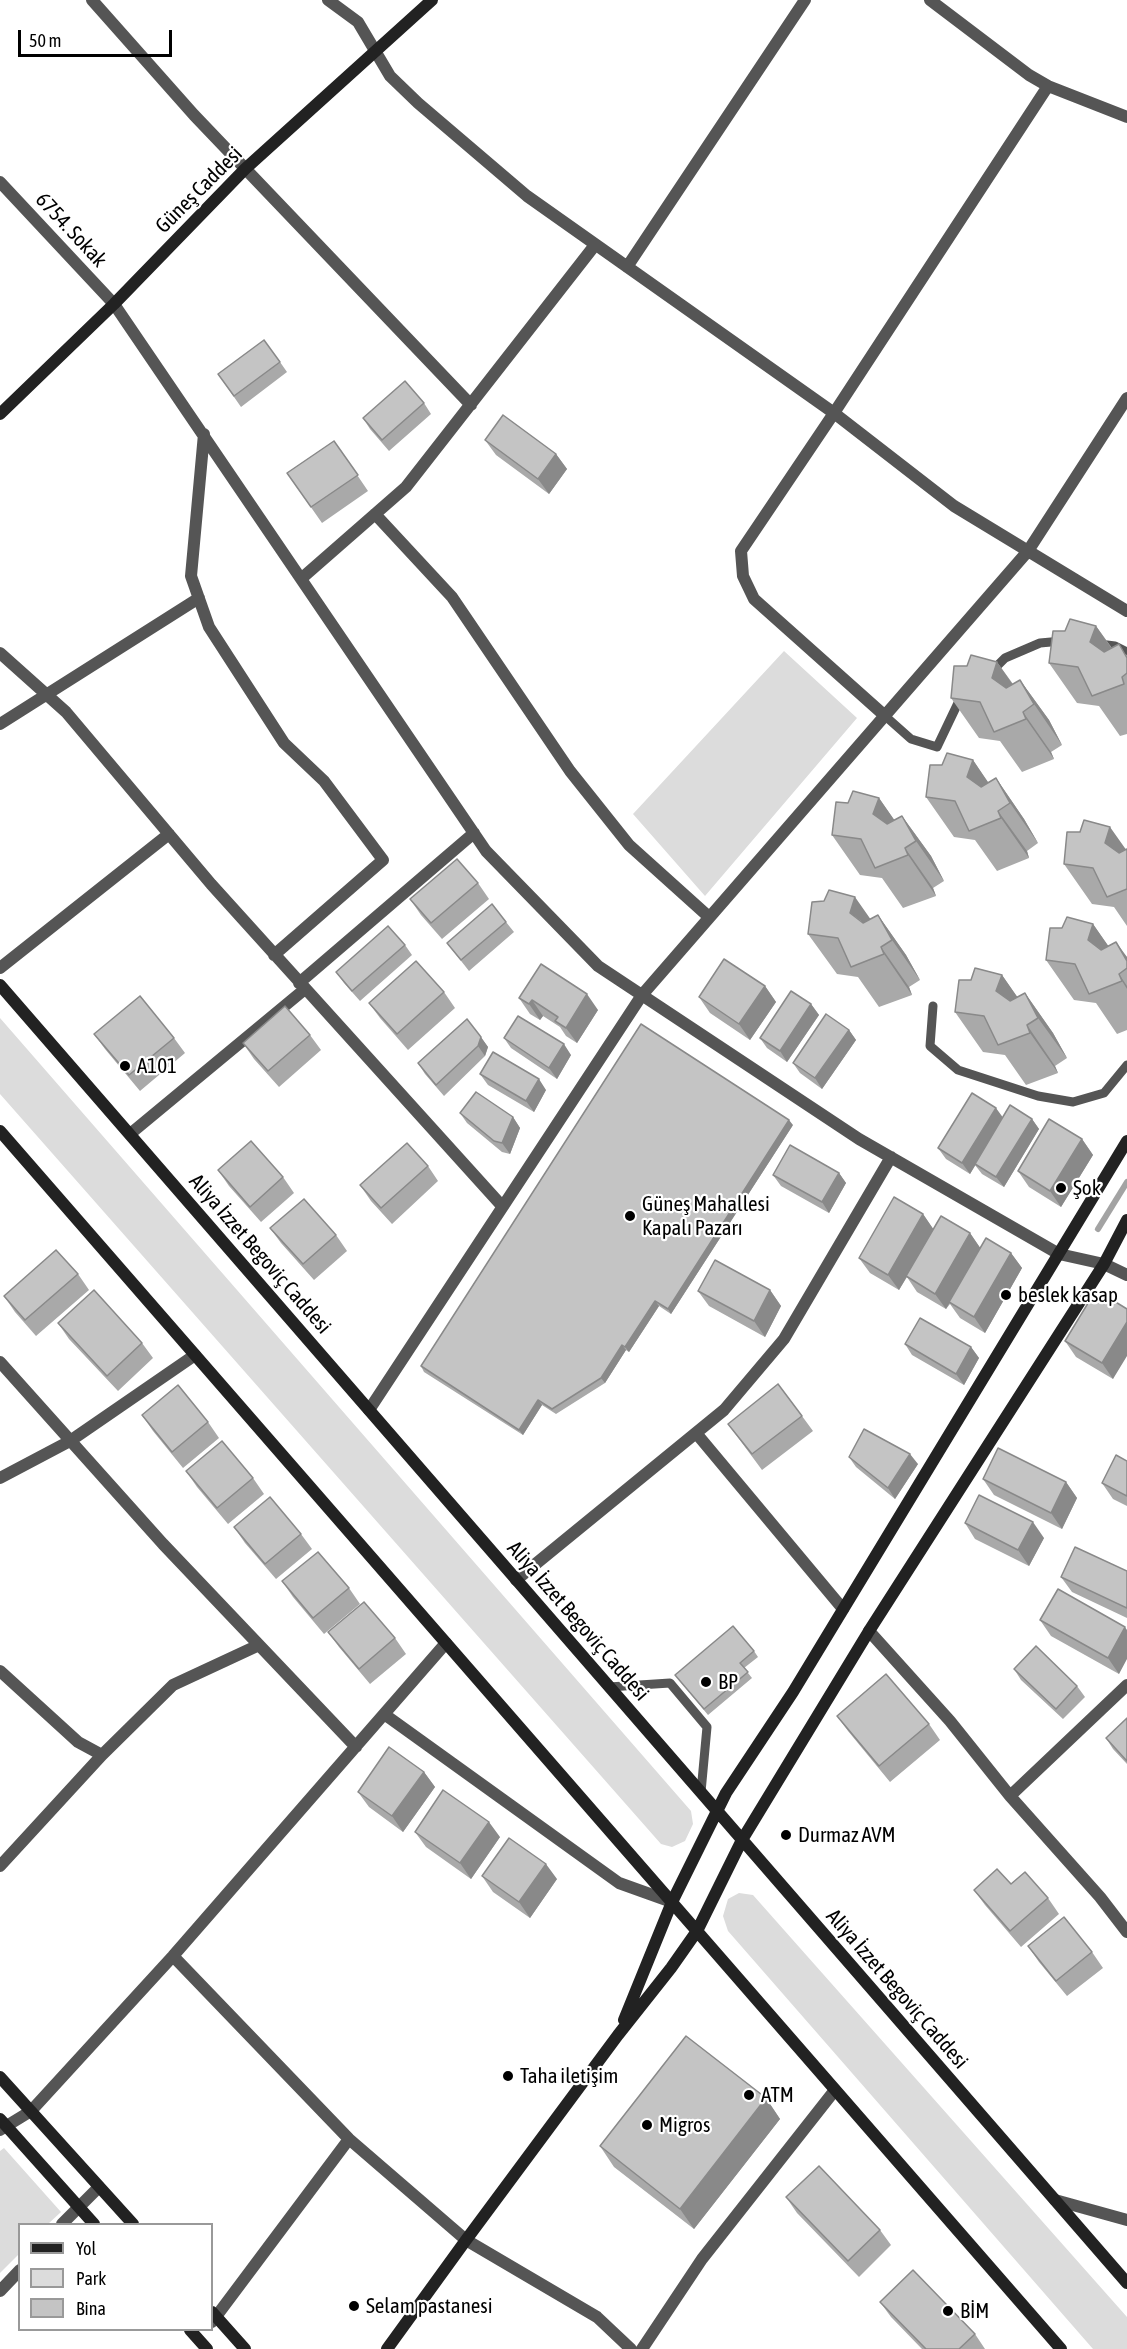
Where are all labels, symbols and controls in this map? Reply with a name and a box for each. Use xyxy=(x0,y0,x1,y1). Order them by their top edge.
scale bar xyxy=(21,18,176,56)
text: 50 m xyxy=(29,30,61,51)
street label: Güneş Caddesi xyxy=(150,141,248,239)
street label: 6754. Sokak xyxy=(30,187,112,273)
place label: A101 xyxy=(137,1053,177,1079)
marker: A101 xyxy=(118,1059,132,1073)
street label: Aliya İzzet Begoviç Caddesi xyxy=(184,1169,336,1339)
place label: Şok xyxy=(1073,1175,1101,1201)
marker: Şok xyxy=(1054,1181,1068,1195)
place label: Güneş Mahallesi Kapalı Pazarı xyxy=(642,1191,770,1241)
marker: Güneş Mahallesi Kapalı Pazarı xyxy=(623,1209,637,1223)
place label: beslek kasap xyxy=(1018,1282,1118,1308)
marker: beslek kasap xyxy=(999,1288,1013,1302)
street label: Aliya İzzet Begoviç Caddesi xyxy=(502,1536,654,1706)
place label: BP xyxy=(718,1669,738,1695)
marker: BP xyxy=(699,1675,713,1689)
place label: Durmaz AVM xyxy=(798,1822,896,1848)
marker: Durmaz AVM xyxy=(779,1828,793,1842)
street label: Aliya İzzet Begoviç Caddesi xyxy=(821,1904,973,2074)
place label: Taha iletişim xyxy=(520,2063,618,2089)
marker: Taha iletişim xyxy=(501,2069,515,2083)
place label: ATM xyxy=(761,2082,794,2108)
marker: ATM xyxy=(742,2088,756,2102)
place label: Migros xyxy=(659,2112,710,2138)
marker: Migros xyxy=(640,2118,654,2132)
legend xyxy=(18,2223,213,2331)
text: Yol xyxy=(76,2238,96,2259)
text: Park xyxy=(76,2268,106,2289)
place label: Selam pastanesi xyxy=(366,2293,493,2319)
text: Bina xyxy=(76,2298,106,2319)
place label: BİM xyxy=(960,2298,989,2324)
marker: Selam pastanesi xyxy=(347,2299,361,2313)
marker: BİM xyxy=(941,2304,955,2318)

